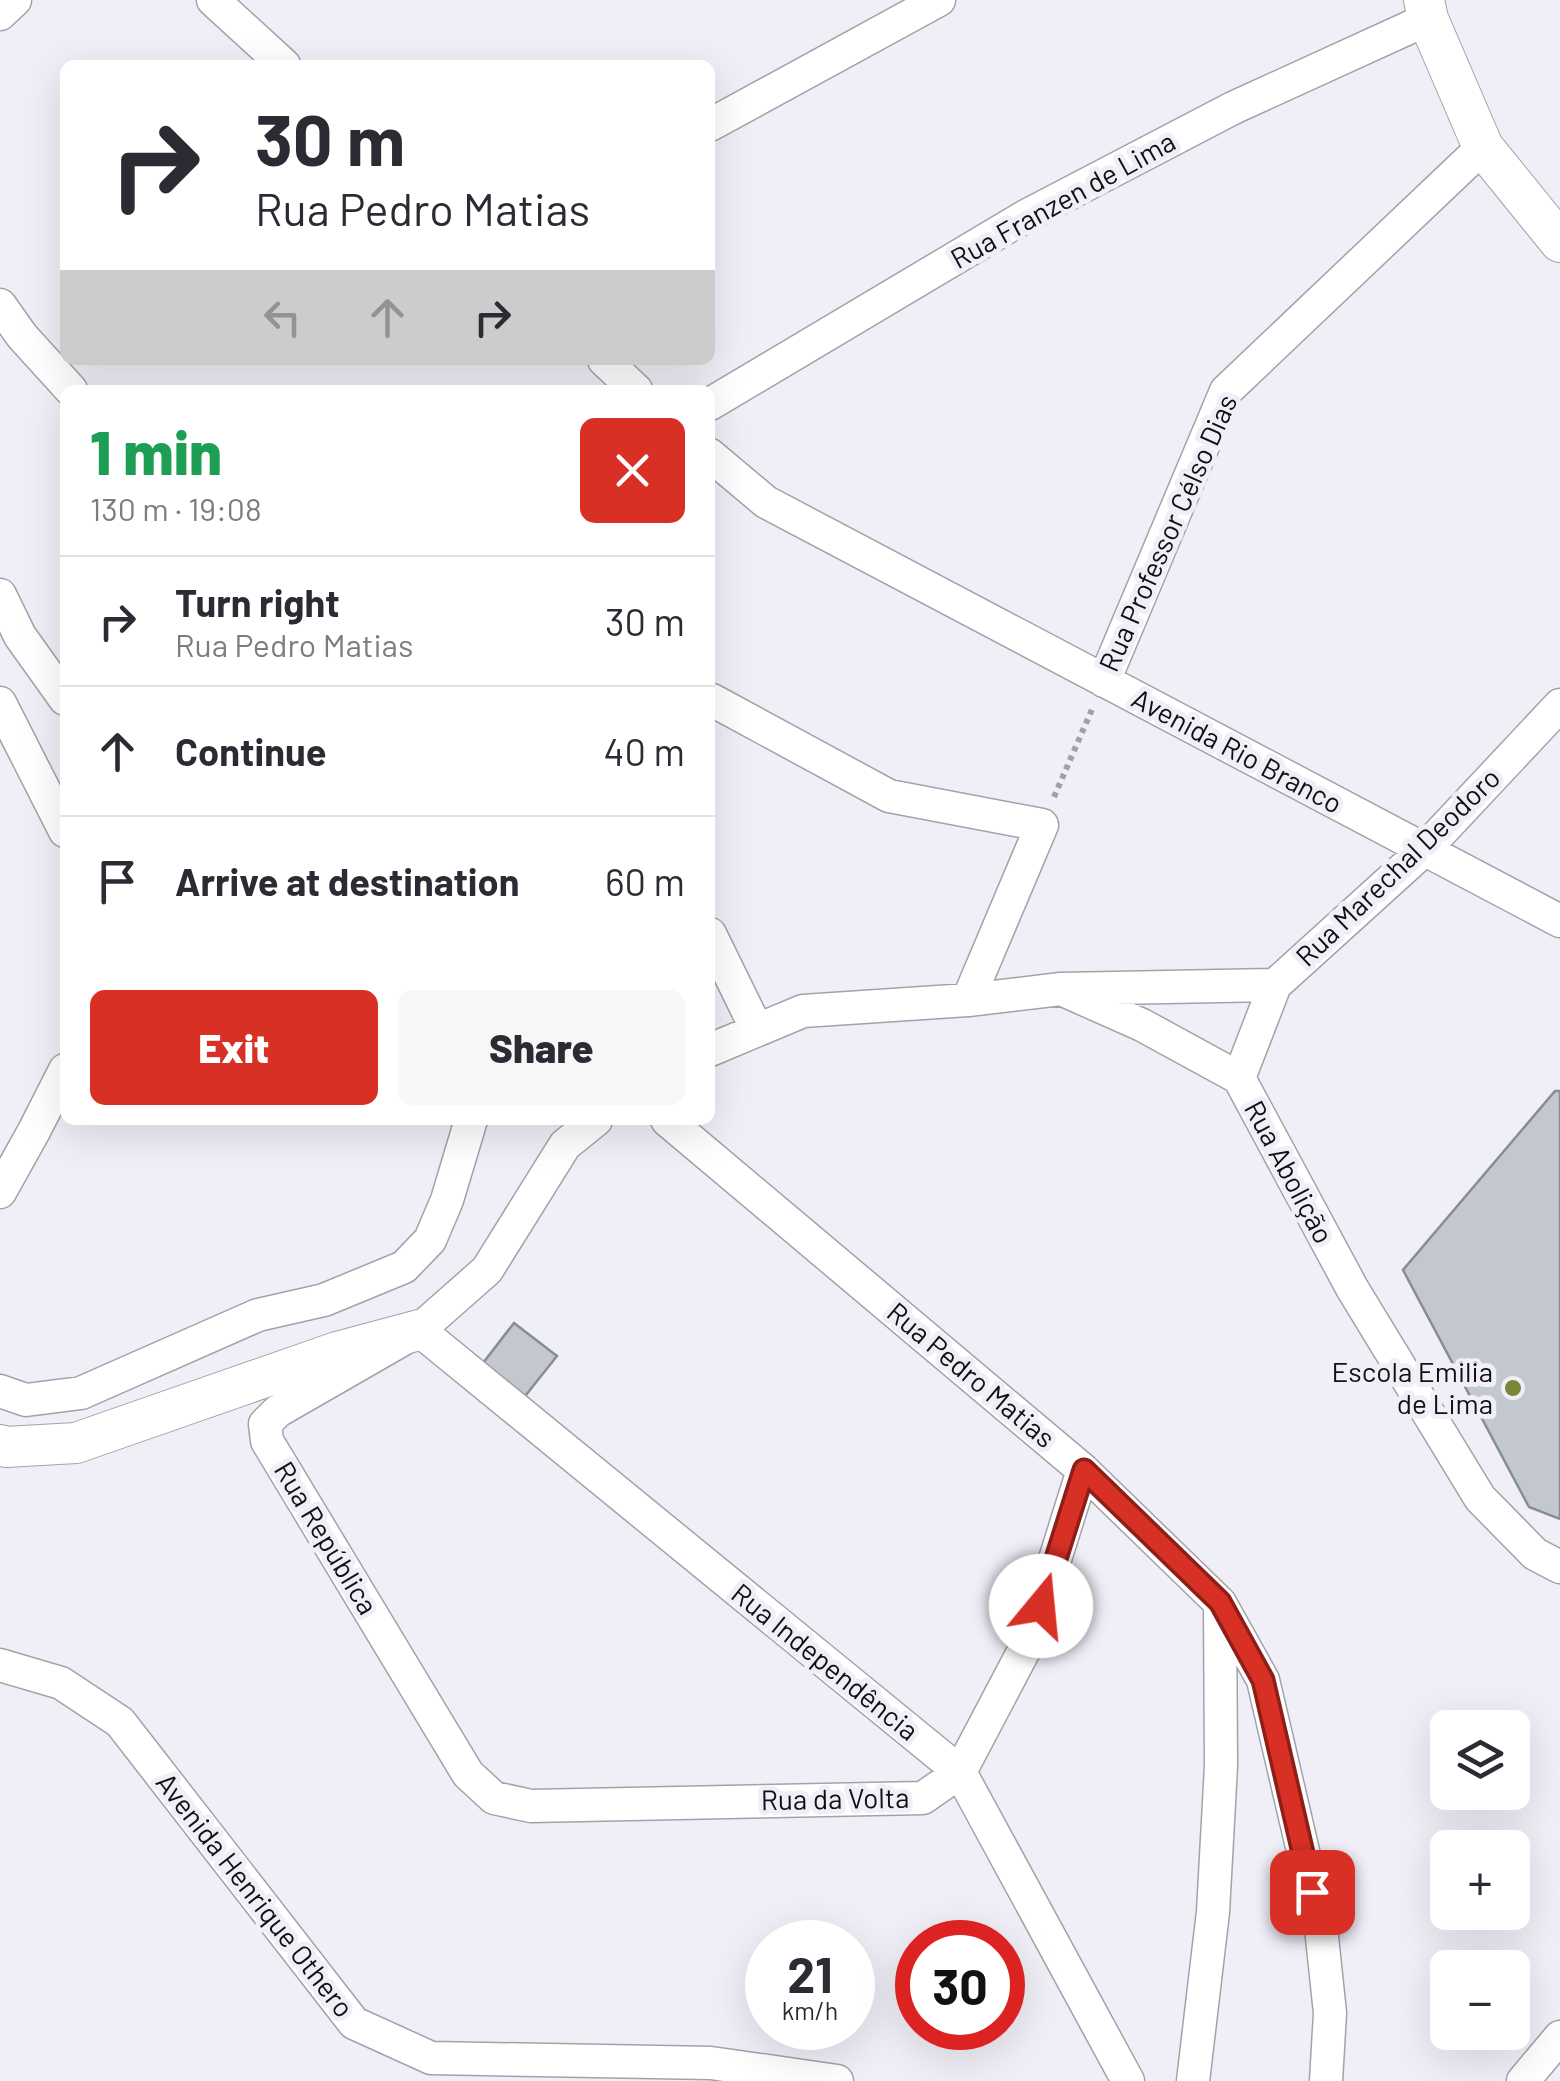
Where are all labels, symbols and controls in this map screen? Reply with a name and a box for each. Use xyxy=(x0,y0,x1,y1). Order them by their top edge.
text: 30 m xyxy=(255,96,405,180)
icon: right xyxy=(90,100,220,230)
street label: Rua Franzen de Lima xyxy=(944,123,1181,275)
text: Rua Pedro Matias xyxy=(255,181,590,235)
icon: left xyxy=(255,290,310,345)
icon: ahead xyxy=(360,290,415,345)
icon: right xyxy=(465,290,520,345)
street label: Rua Professor Célso Dias xyxy=(1091,389,1244,676)
text: 1 min xyxy=(90,415,222,487)
button: close xyxy=(580,418,685,523)
text: 130 m · 19:08 xyxy=(90,489,262,527)
text: Turn right xyxy=(175,579,340,625)
icon: right xyxy=(90,594,145,649)
text: 30 m xyxy=(605,598,685,644)
text: Rua Pedro Matias xyxy=(175,625,413,663)
street label: Avenida Rio Branco xyxy=(1127,680,1348,820)
icon: ahead xyxy=(90,724,145,779)
text: Continue xyxy=(175,728,326,774)
text: 40 m xyxy=(604,728,685,774)
street label: Rua Marechal Deodoro xyxy=(1288,760,1506,973)
icon: arrive xyxy=(90,854,145,909)
text: Arrive at destination xyxy=(175,858,520,904)
text: 60 m xyxy=(605,858,685,904)
button: Exit xyxy=(90,990,378,1105)
button: Share xyxy=(398,990,685,1105)
street label: Rua Abolição xyxy=(1238,1094,1342,1249)
street label: Rua Pedro Matias xyxy=(881,1294,1062,1454)
place label: Escola Emilia de Lima xyxy=(1331,1354,1493,1420)
marker: Escola Emilia de Lima xyxy=(1502,1377,1524,1399)
street label: Rua República xyxy=(268,1455,386,1620)
position arrow xyxy=(989,1554,1093,1658)
street label: Rua Independência xyxy=(725,1575,926,1747)
map controls xyxy=(1430,1710,1530,2050)
button: layers xyxy=(1430,1710,1530,1810)
street label: Avenida Henrique Othero xyxy=(150,1765,362,2023)
street label: Rua da Volta xyxy=(760,1780,910,1816)
button: + xyxy=(1430,1830,1530,1930)
pin xyxy=(1270,1850,1355,1935)
icon: arrive xyxy=(1285,1865,1340,1920)
speed limit sign: 30 xyxy=(895,1920,1025,2050)
text: 21 xyxy=(787,1943,833,2003)
button: − xyxy=(1430,1950,1530,2050)
text: km/h xyxy=(782,1995,838,2025)

